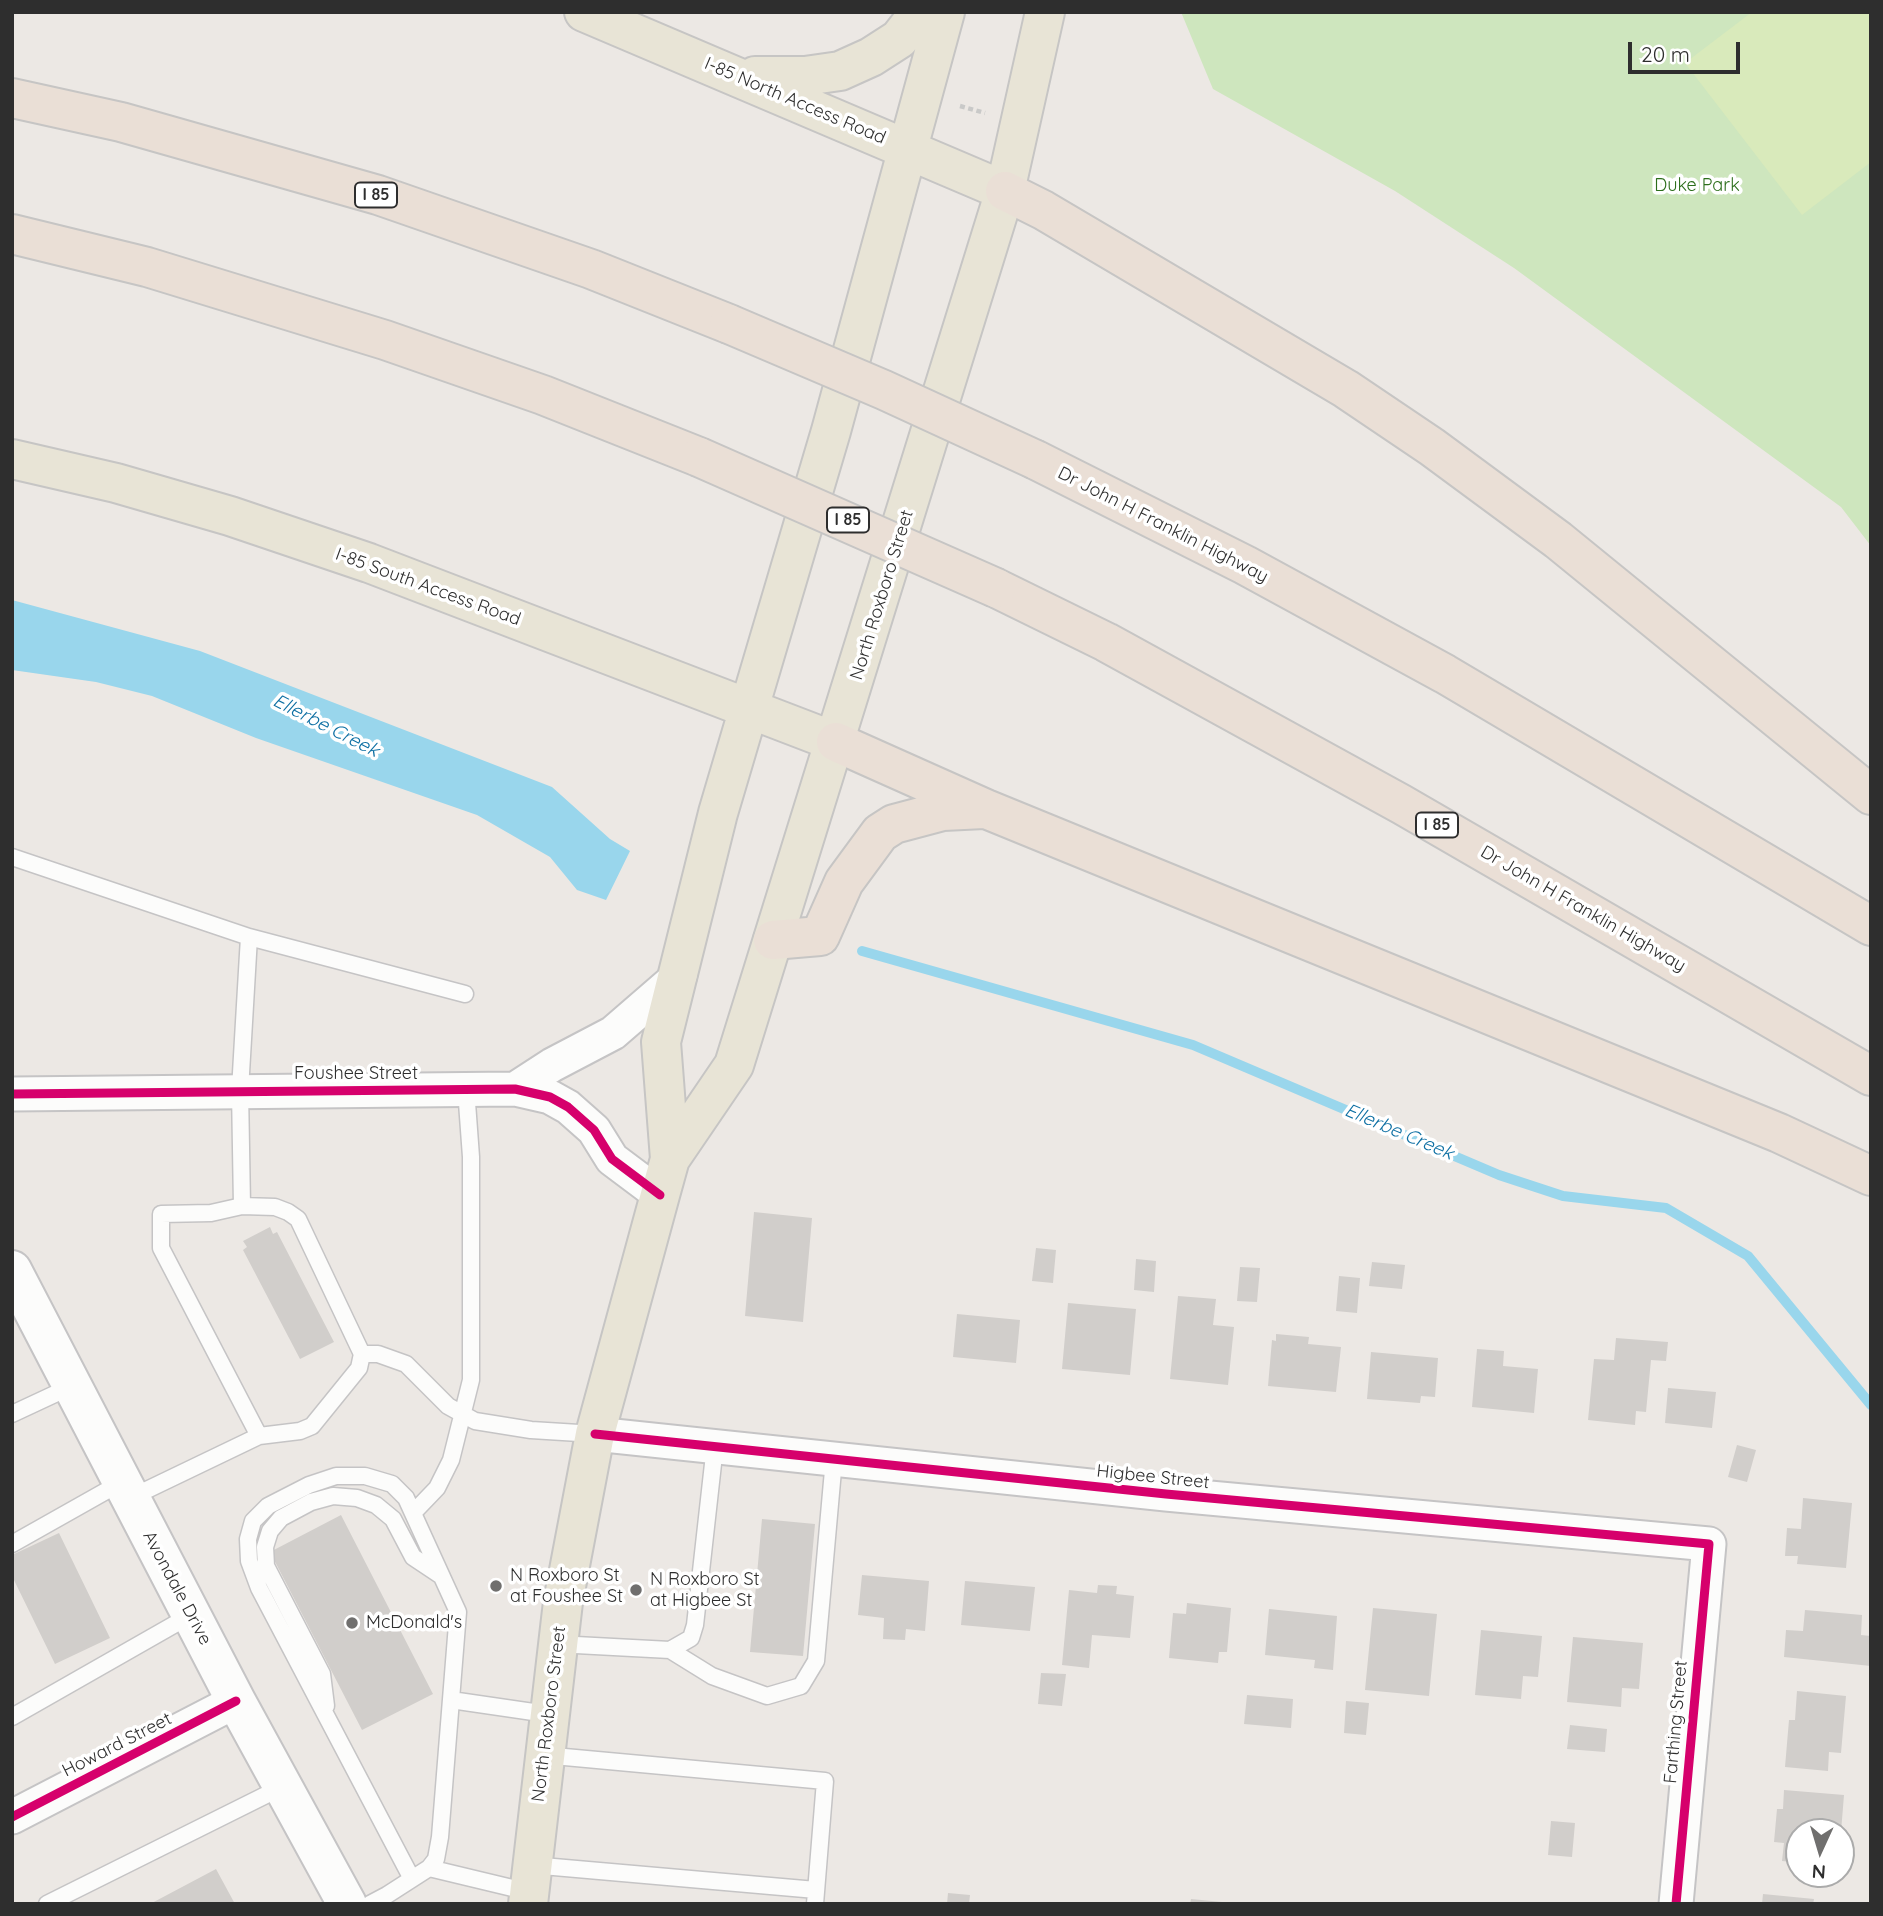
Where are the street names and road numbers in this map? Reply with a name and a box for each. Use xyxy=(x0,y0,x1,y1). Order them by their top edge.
street label: I-85 North Access Road xyxy=(701,53,889,149)
road number: I 85 xyxy=(355,182,397,208)
street label: Dr John H Franklin Highway xyxy=(1054,462,1272,588)
street label: North Roxboro Street xyxy=(846,507,918,683)
road number: I 85 xyxy=(827,508,869,533)
street label: I-85 South Access Road xyxy=(333,543,523,631)
road number: I 85 xyxy=(1416,812,1458,838)
street label: Dr John H Franklin Highway xyxy=(1477,841,1689,977)
street label: Foushee Street xyxy=(294,1063,418,1085)
street label: Higbee Street xyxy=(1095,1460,1211,1494)
street label: Avondale Drive xyxy=(138,1527,216,1649)
street label: North Roxboro Street xyxy=(528,1625,570,1803)
street label: Farthing Street xyxy=(1660,1659,1692,1785)
street label: Howard Street xyxy=(59,1708,175,1782)

